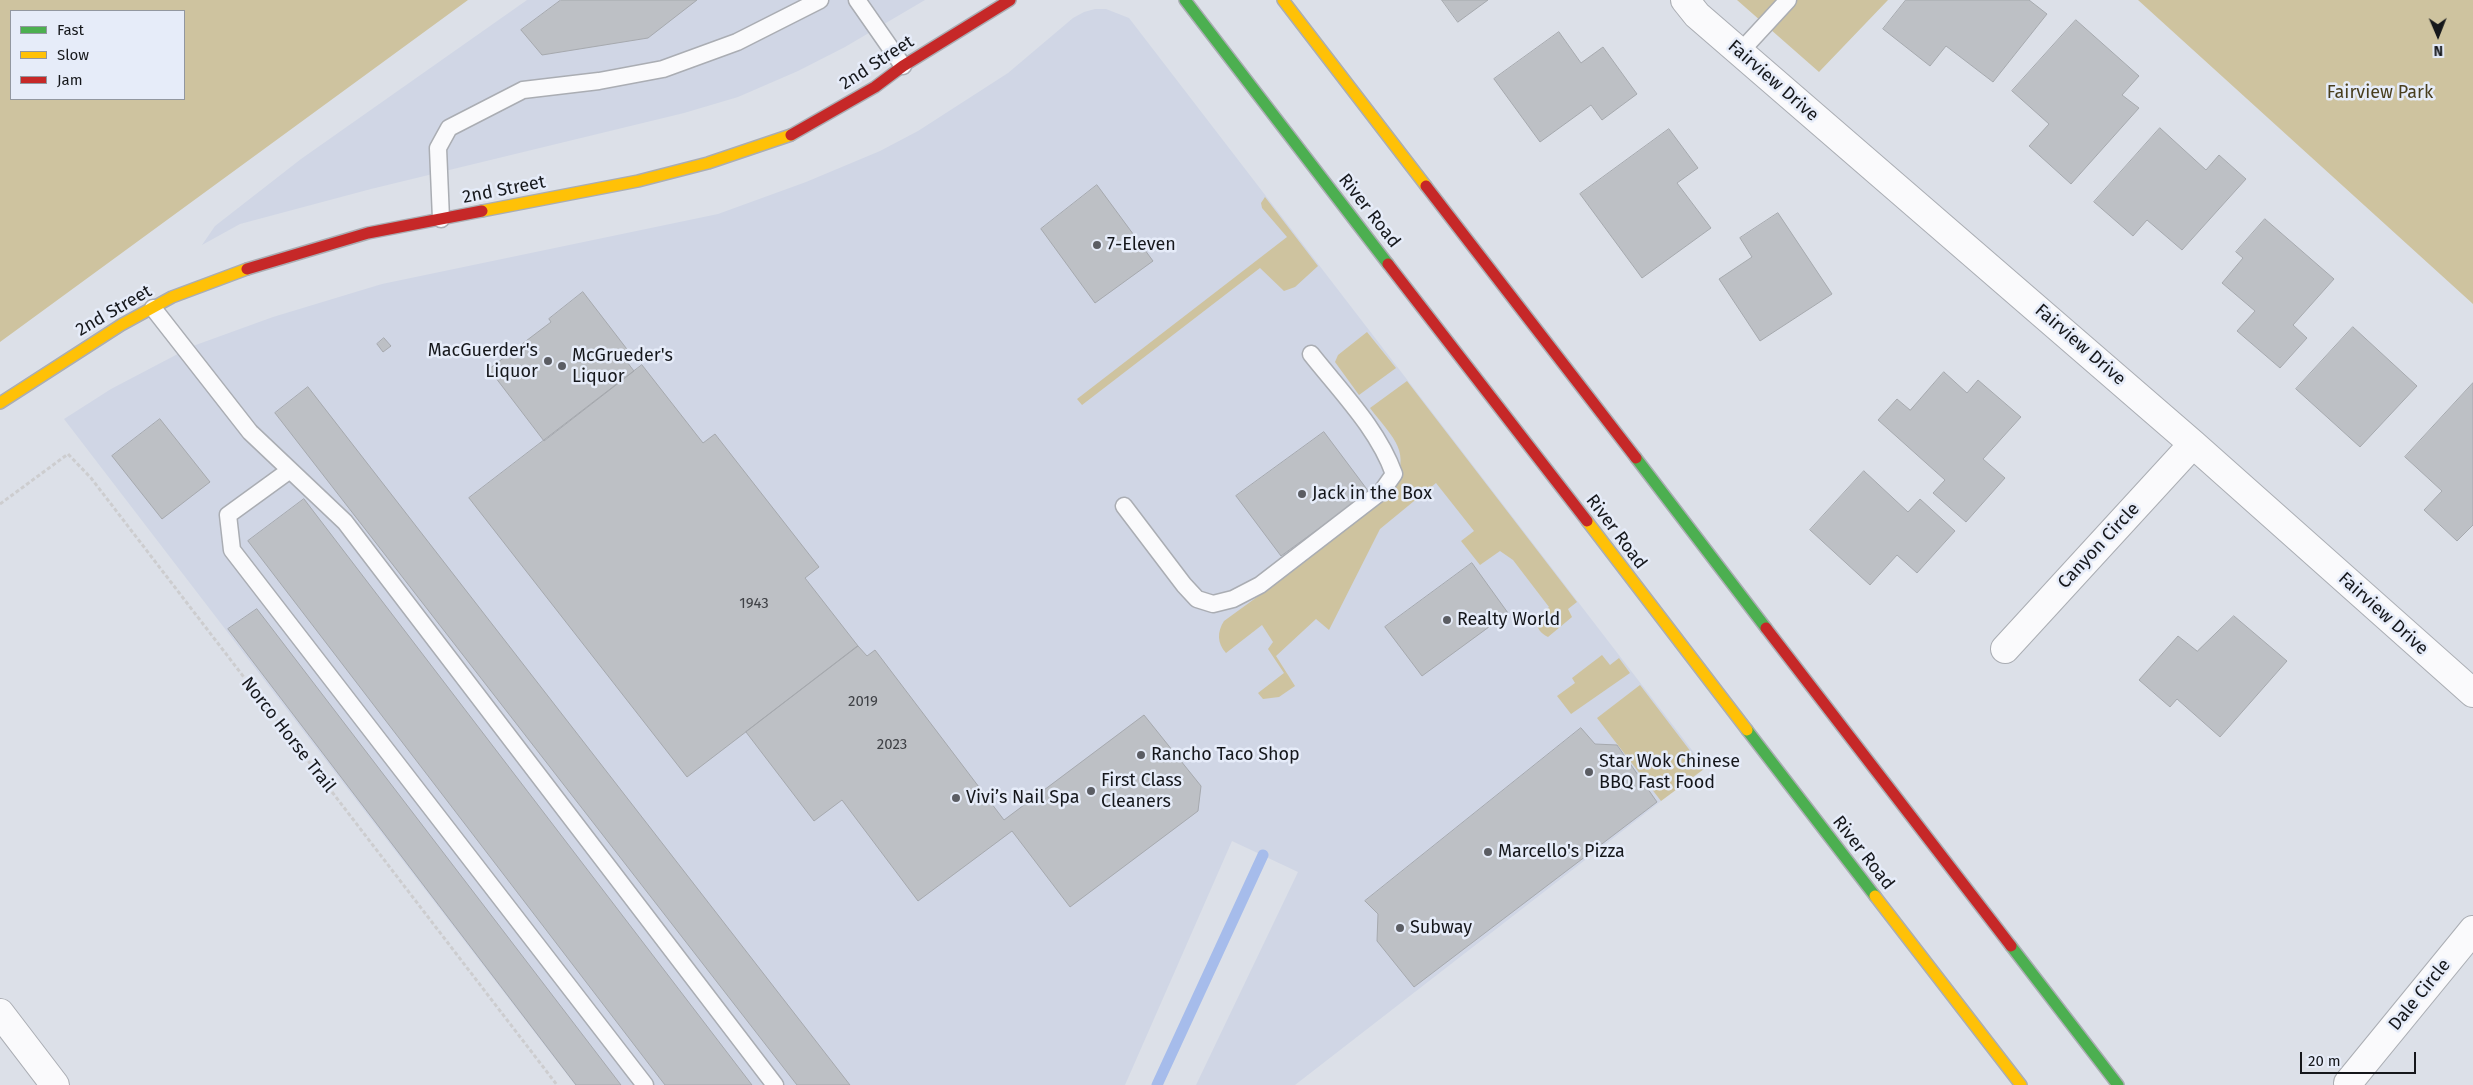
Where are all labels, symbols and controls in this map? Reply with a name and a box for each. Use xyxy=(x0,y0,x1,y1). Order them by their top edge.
legend xyxy=(10,10,185,100)
north arrow xyxy=(2413,10,2463,60)
text: Fast xyxy=(57,21,84,39)
street label: 2nd Street xyxy=(836,31,918,95)
street label: Fairview Drive xyxy=(1723,36,1823,126)
text: N xyxy=(2433,42,2443,59)
text: Slow xyxy=(57,46,89,64)
text: Jam xyxy=(57,71,83,89)
park label: Fairview Park xyxy=(2327,82,2433,104)
street label: River Road xyxy=(1333,170,1405,252)
street label: 2nd Street xyxy=(461,171,547,209)
place label: 7-Eleven xyxy=(1107,234,1176,256)
marker: 7-Eleven xyxy=(1091,239,1103,251)
street label: 2nd Street xyxy=(72,281,156,341)
street label: Fairview Drive xyxy=(2030,300,2130,390)
place label: MacGuerder's Liquor xyxy=(428,340,538,382)
place label: McGrueder's Liquor xyxy=(572,345,673,388)
marker: MacGuerder's Liquor xyxy=(542,355,554,367)
marker: McGrueder's Liquor xyxy=(556,360,568,372)
place label: Jack in the Box xyxy=(1312,483,1432,505)
marker: Jack in the Box xyxy=(1296,488,1308,500)
street label: River Road xyxy=(1581,490,1651,574)
street label: Canyon Circle xyxy=(2054,498,2144,594)
street label: Fairview Drive xyxy=(2334,568,2432,660)
house number: 1943 xyxy=(739,595,769,613)
place label: Realty World xyxy=(1457,609,1560,631)
marker: Realty World xyxy=(1441,614,1453,626)
street label: Norco Horse Trail xyxy=(236,673,340,797)
house number: 2019 xyxy=(848,693,878,711)
house number: 2023 xyxy=(877,736,907,754)
place label: Rancho Taco Shop xyxy=(1151,744,1300,766)
marker: Rancho Taco Shop xyxy=(1135,749,1147,761)
place label: Star Wok Chinese BBQ Fast Food xyxy=(1599,751,1740,794)
marker: Star Wok Chinese BBQ Fast Food xyxy=(1583,766,1595,778)
place label: First Class Cleaners xyxy=(1101,770,1182,812)
marker: First Class Cleaners xyxy=(1085,785,1097,797)
place label: Vivi’s Nail Spa xyxy=(966,787,1079,809)
marker: Vivi’s Nail Spa xyxy=(950,792,962,804)
street label: River Road xyxy=(1827,812,1899,894)
place label: Marcello's Pizza xyxy=(1498,841,1625,863)
marker: Marcello's Pizza xyxy=(1482,846,1494,858)
place label: Subway xyxy=(1410,917,1472,939)
marker: Subway xyxy=(1394,922,1406,934)
street label: Dale Circle xyxy=(2385,955,2455,1035)
scale bar xyxy=(2303,1042,2419,1074)
text: 20 m xyxy=(2308,1052,2341,1070)

